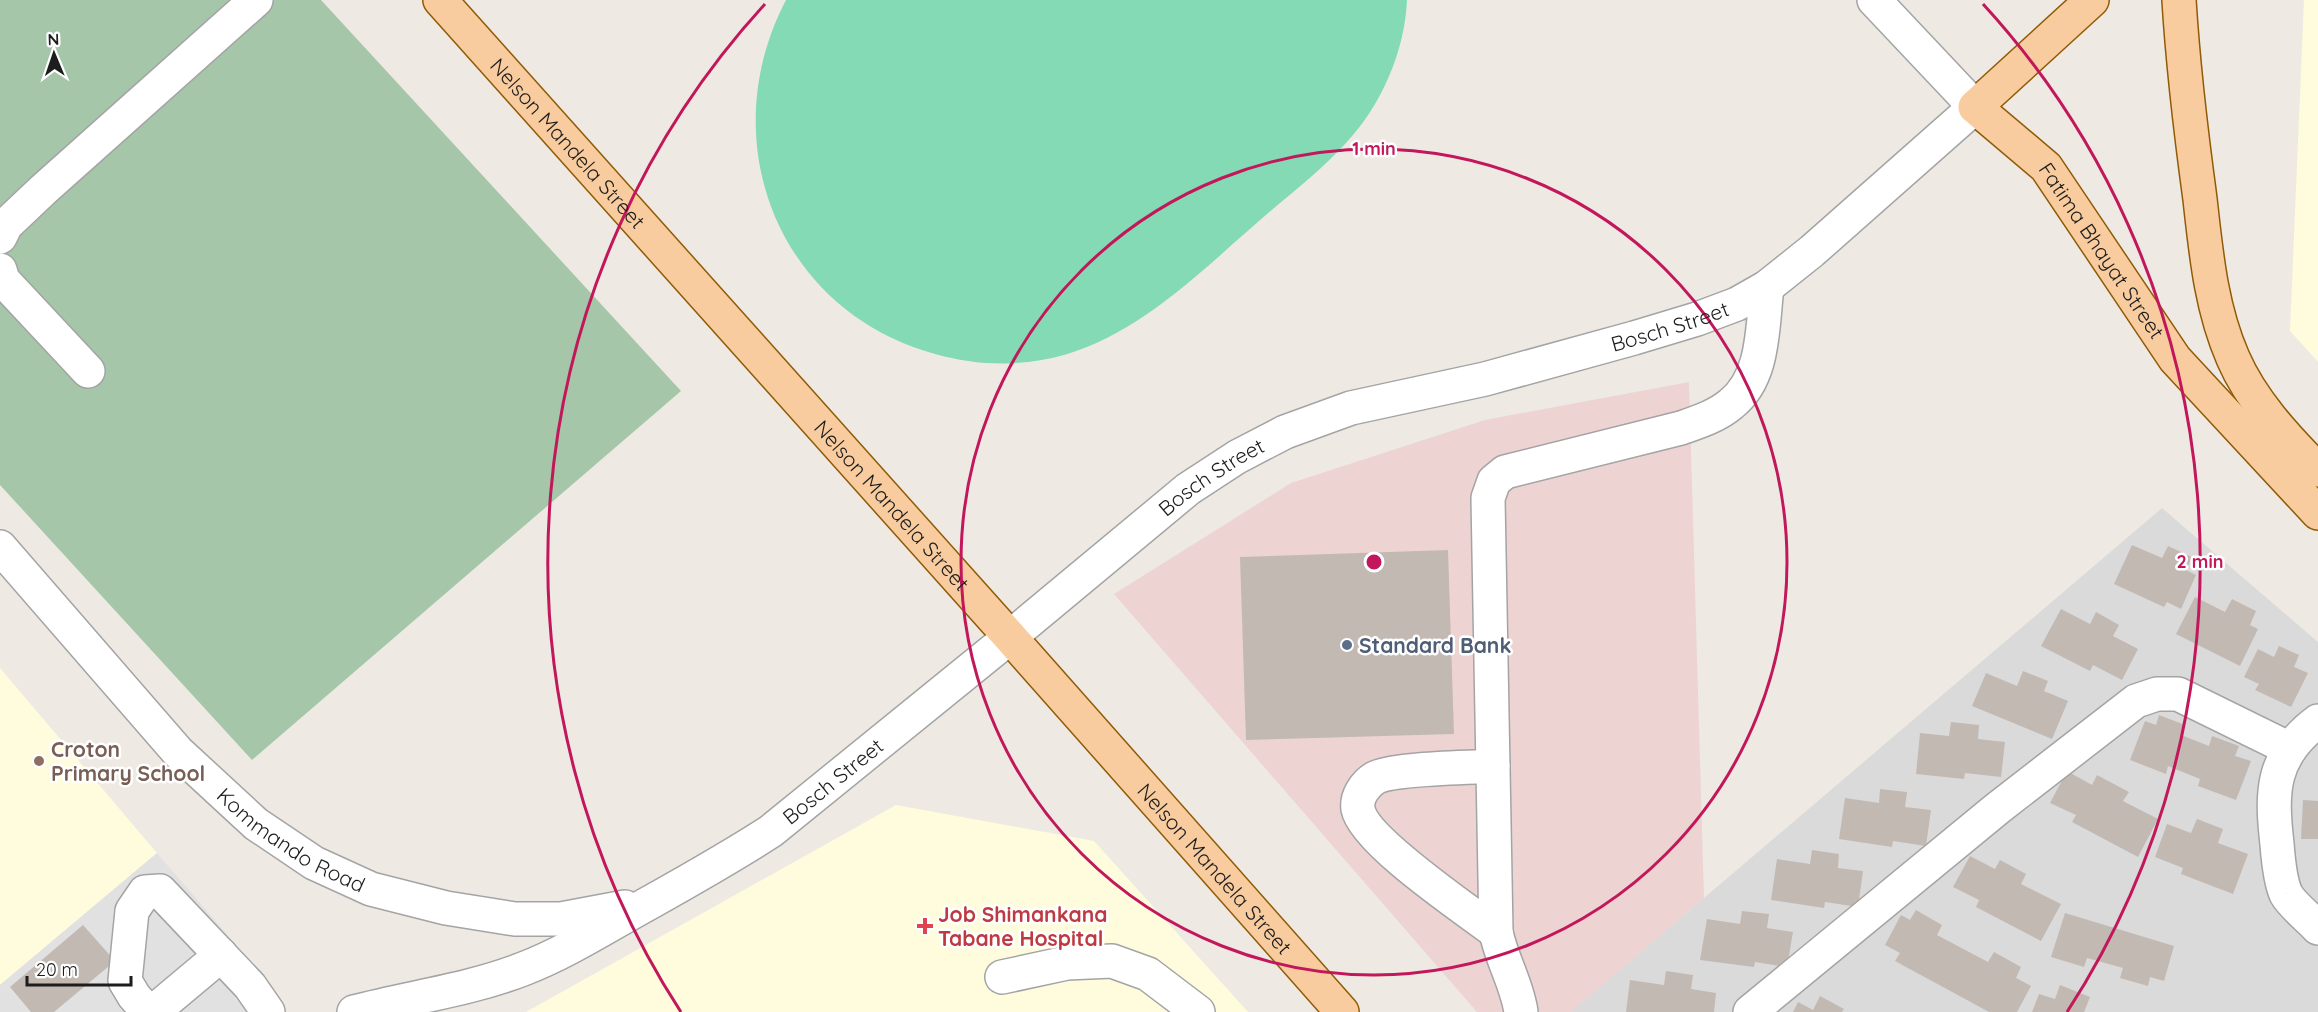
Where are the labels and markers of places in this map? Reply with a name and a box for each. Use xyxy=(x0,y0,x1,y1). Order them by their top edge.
centre of rings xyxy=(1364,552,1384,572)
place label: Standard Bank xyxy=(1359,632,1511,658)
marker: Standard Bank xyxy=(1340,638,1354,652)
place label: Croton Primary School xyxy=(51,736,205,786)
marker: Croton Primary School xyxy=(32,754,46,768)
place label: Job Shimankana Tabane Hospital xyxy=(938,901,1107,951)
marker: Job Shimankana Tabane Hospital xyxy=(916,917,934,935)

